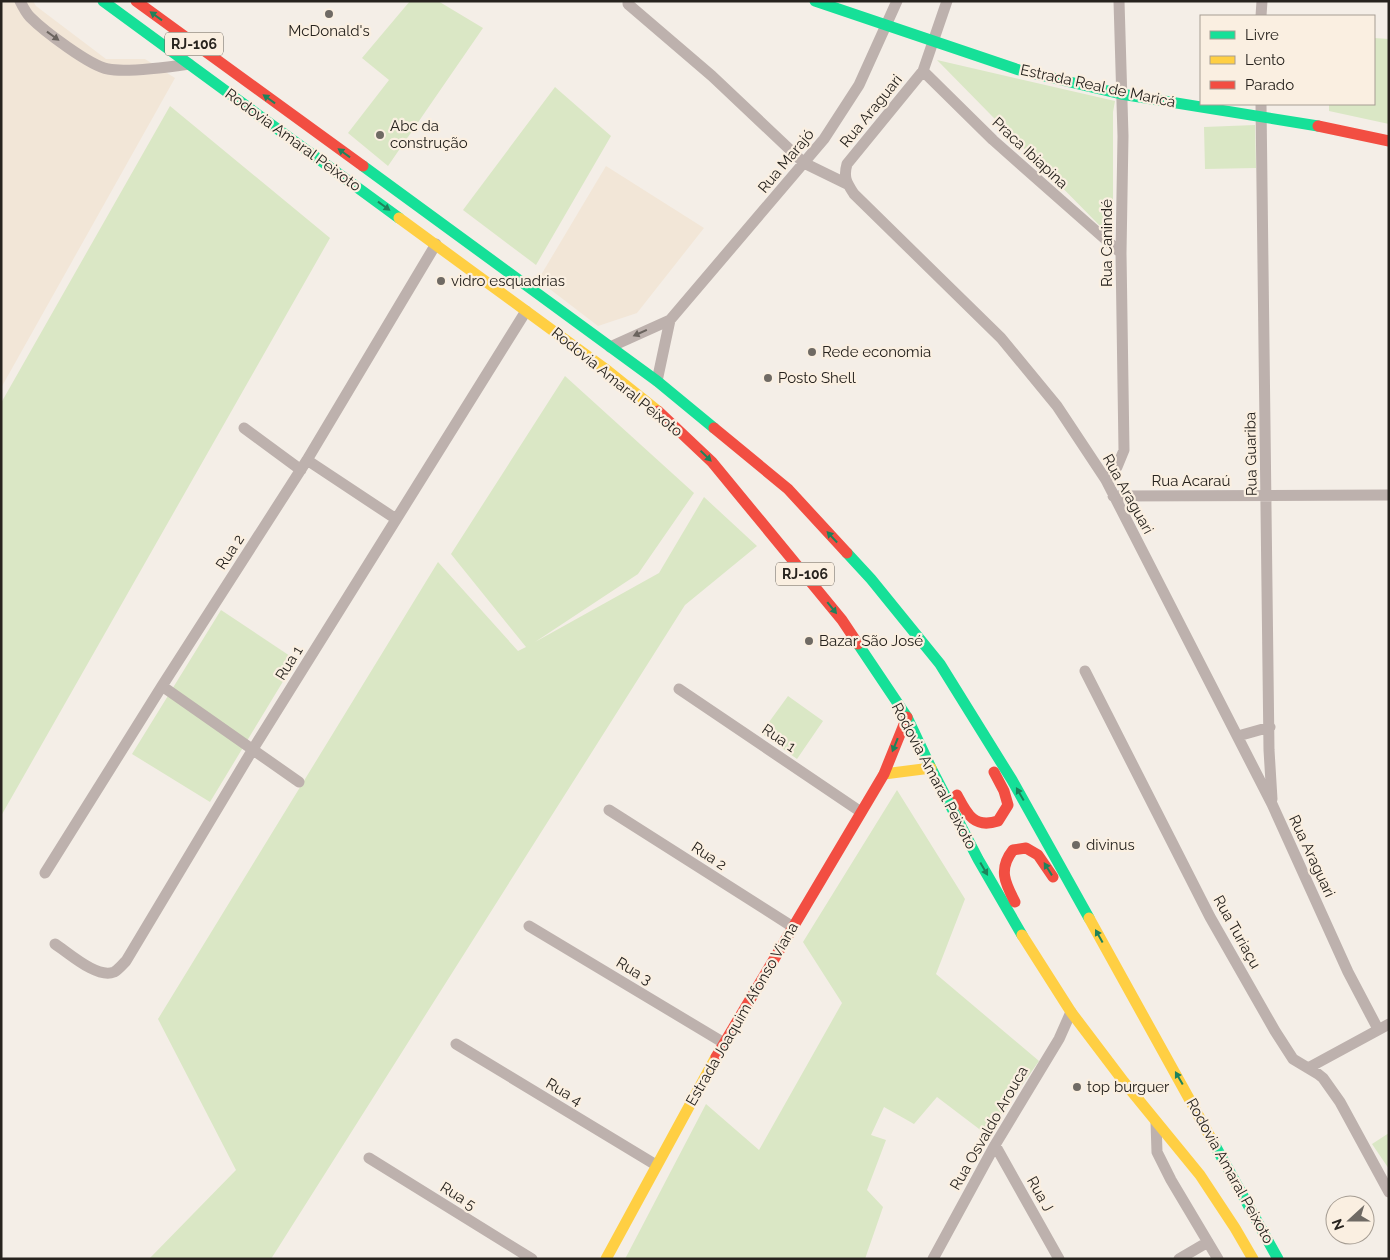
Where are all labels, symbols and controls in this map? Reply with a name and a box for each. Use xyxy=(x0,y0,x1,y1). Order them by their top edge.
marker: McDonald's xyxy=(323,8,335,20)
one-way arrow xyxy=(150,10,163,21)
legend xyxy=(1200,15,1375,105)
place label: McDonald's xyxy=(288,22,370,40)
text: Livre xyxy=(1245,26,1279,44)
one-way arrow xyxy=(46,30,59,41)
road number: RJ-106 xyxy=(165,33,223,56)
text: Lento xyxy=(1245,51,1285,69)
street label: Estrada Real de Maricá xyxy=(1019,61,1177,111)
street label: Rua Araguari xyxy=(836,71,906,151)
text: Parado xyxy=(1245,76,1294,94)
street label: Rodovia Amaral Peixoto xyxy=(222,85,364,195)
one-way arrow xyxy=(262,94,276,104)
street label: Praca Ibiapina xyxy=(988,113,1072,193)
place label: Abc da construção xyxy=(390,117,468,152)
street label: Rua Marajó xyxy=(754,125,818,196)
marker: Abc da construção xyxy=(374,129,386,141)
one-way arrow xyxy=(337,148,351,158)
street label: Rua Canindé xyxy=(1098,199,1116,287)
one-way arrow xyxy=(377,201,390,212)
place label: vidro esquadrias xyxy=(451,272,565,290)
marker: vidro esquadrias xyxy=(435,275,447,287)
street label: Rodovia Amaral Peixoto xyxy=(548,324,686,440)
one-way arrow xyxy=(633,330,647,338)
place label: Rede economia xyxy=(822,343,931,361)
marker: Rede economia xyxy=(806,346,818,358)
place label: Posto Shell xyxy=(778,369,857,387)
marker: Posto Shell xyxy=(762,372,774,384)
street label: Rua Guariba xyxy=(1241,412,1261,496)
one-way arrow xyxy=(699,450,711,462)
street label: Rua Araguari xyxy=(1099,451,1157,537)
street label: Rua Acaraú xyxy=(1152,472,1230,490)
street label: Rua 2 xyxy=(212,531,248,573)
one-way arrow xyxy=(826,531,838,543)
road number: RJ-106 xyxy=(776,562,834,586)
one-way arrow xyxy=(827,601,838,614)
place label: Bazar São José xyxy=(819,632,923,650)
marker: Bazar São José xyxy=(803,635,815,647)
street label: Rua 1 xyxy=(272,642,307,683)
street label: Rodovia Amaral Peixoto xyxy=(888,700,980,852)
street label: Rua 1 xyxy=(759,720,800,756)
one-way arrow xyxy=(891,738,899,753)
one-way arrow xyxy=(1016,788,1025,801)
street label: Rua Araguari xyxy=(1285,812,1339,900)
place label: divinus xyxy=(1086,836,1135,854)
street label: Rua 2 xyxy=(688,838,730,874)
marker: divinus xyxy=(1070,839,1082,851)
one-way arrow xyxy=(979,862,988,876)
one-way arrow xyxy=(1043,863,1052,876)
street label: Rua Turiaçu xyxy=(1210,892,1265,972)
street label: Estrada Joaquim Afonso Viana xyxy=(682,919,802,1109)
one-way arrow xyxy=(1095,929,1103,944)
street label: Rua 3 xyxy=(613,953,655,989)
street label: Rua Osvaldo Arouca xyxy=(946,1063,1032,1193)
one-way arrow xyxy=(1174,1072,1183,1085)
street label: Rua 4 xyxy=(543,1074,585,1110)
place label: top burguer xyxy=(1087,1078,1170,1096)
marker: top burguer xyxy=(1071,1081,1083,1093)
street label: Rodovia Amaral Peixoto xyxy=(1183,1095,1277,1247)
street label: Rua J xyxy=(1023,1173,1057,1215)
street label: Rua 5 xyxy=(437,1178,479,1214)
north arrow xyxy=(1325,1195,1375,1245)
text: N xyxy=(1328,1217,1347,1233)

